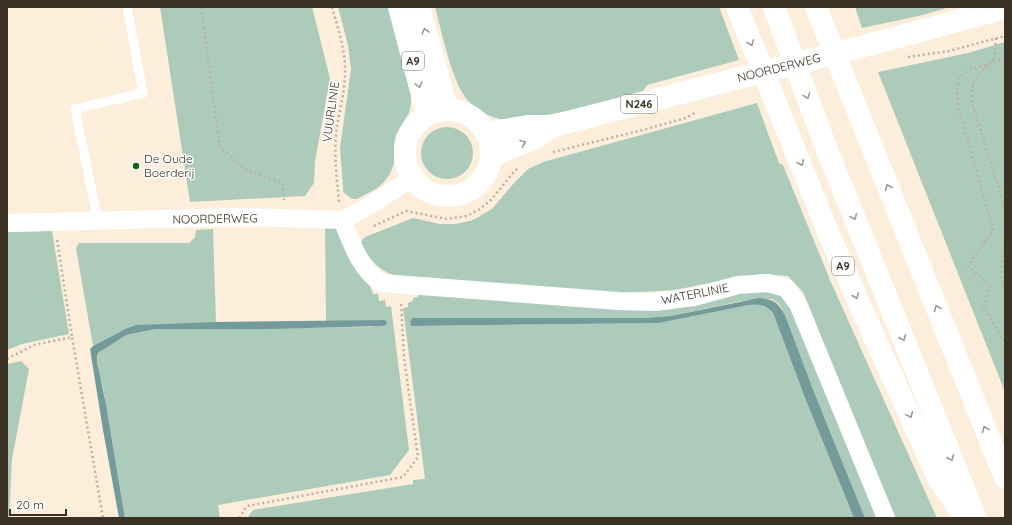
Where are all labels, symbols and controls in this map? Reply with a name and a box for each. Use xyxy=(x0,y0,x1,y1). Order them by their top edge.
one-way arrow xyxy=(422,28,430,34)
one-way arrow xyxy=(747,40,755,47)
street label: NOORDERWEG xyxy=(736,50,822,85)
road number: A9 xyxy=(402,52,424,70)
street label: VUURLINIE xyxy=(319,80,342,143)
one-way arrow xyxy=(415,82,423,89)
one-way arrow xyxy=(802,92,811,99)
road number: N246 xyxy=(621,95,657,113)
one-way arrow xyxy=(519,140,526,148)
place label: De Oude Boerderij xyxy=(144,151,195,180)
one-way arrow xyxy=(797,160,805,167)
marker: De Oude Boerderij xyxy=(131,161,141,171)
one-way arrow xyxy=(885,184,893,192)
street label: NOORDERWEG xyxy=(172,210,258,227)
one-way arrow xyxy=(850,214,858,221)
road number: A9 xyxy=(832,257,854,275)
street label: WATERLINIE xyxy=(660,280,730,307)
one-way arrow xyxy=(852,293,860,300)
one-way arrow xyxy=(933,305,941,312)
one-way arrow xyxy=(898,333,906,341)
one-way arrow xyxy=(905,411,913,418)
one-way arrow xyxy=(982,425,990,432)
one-way arrow xyxy=(947,455,955,462)
scale bar xyxy=(10,491,66,517)
text: 20 m xyxy=(16,497,44,512)

